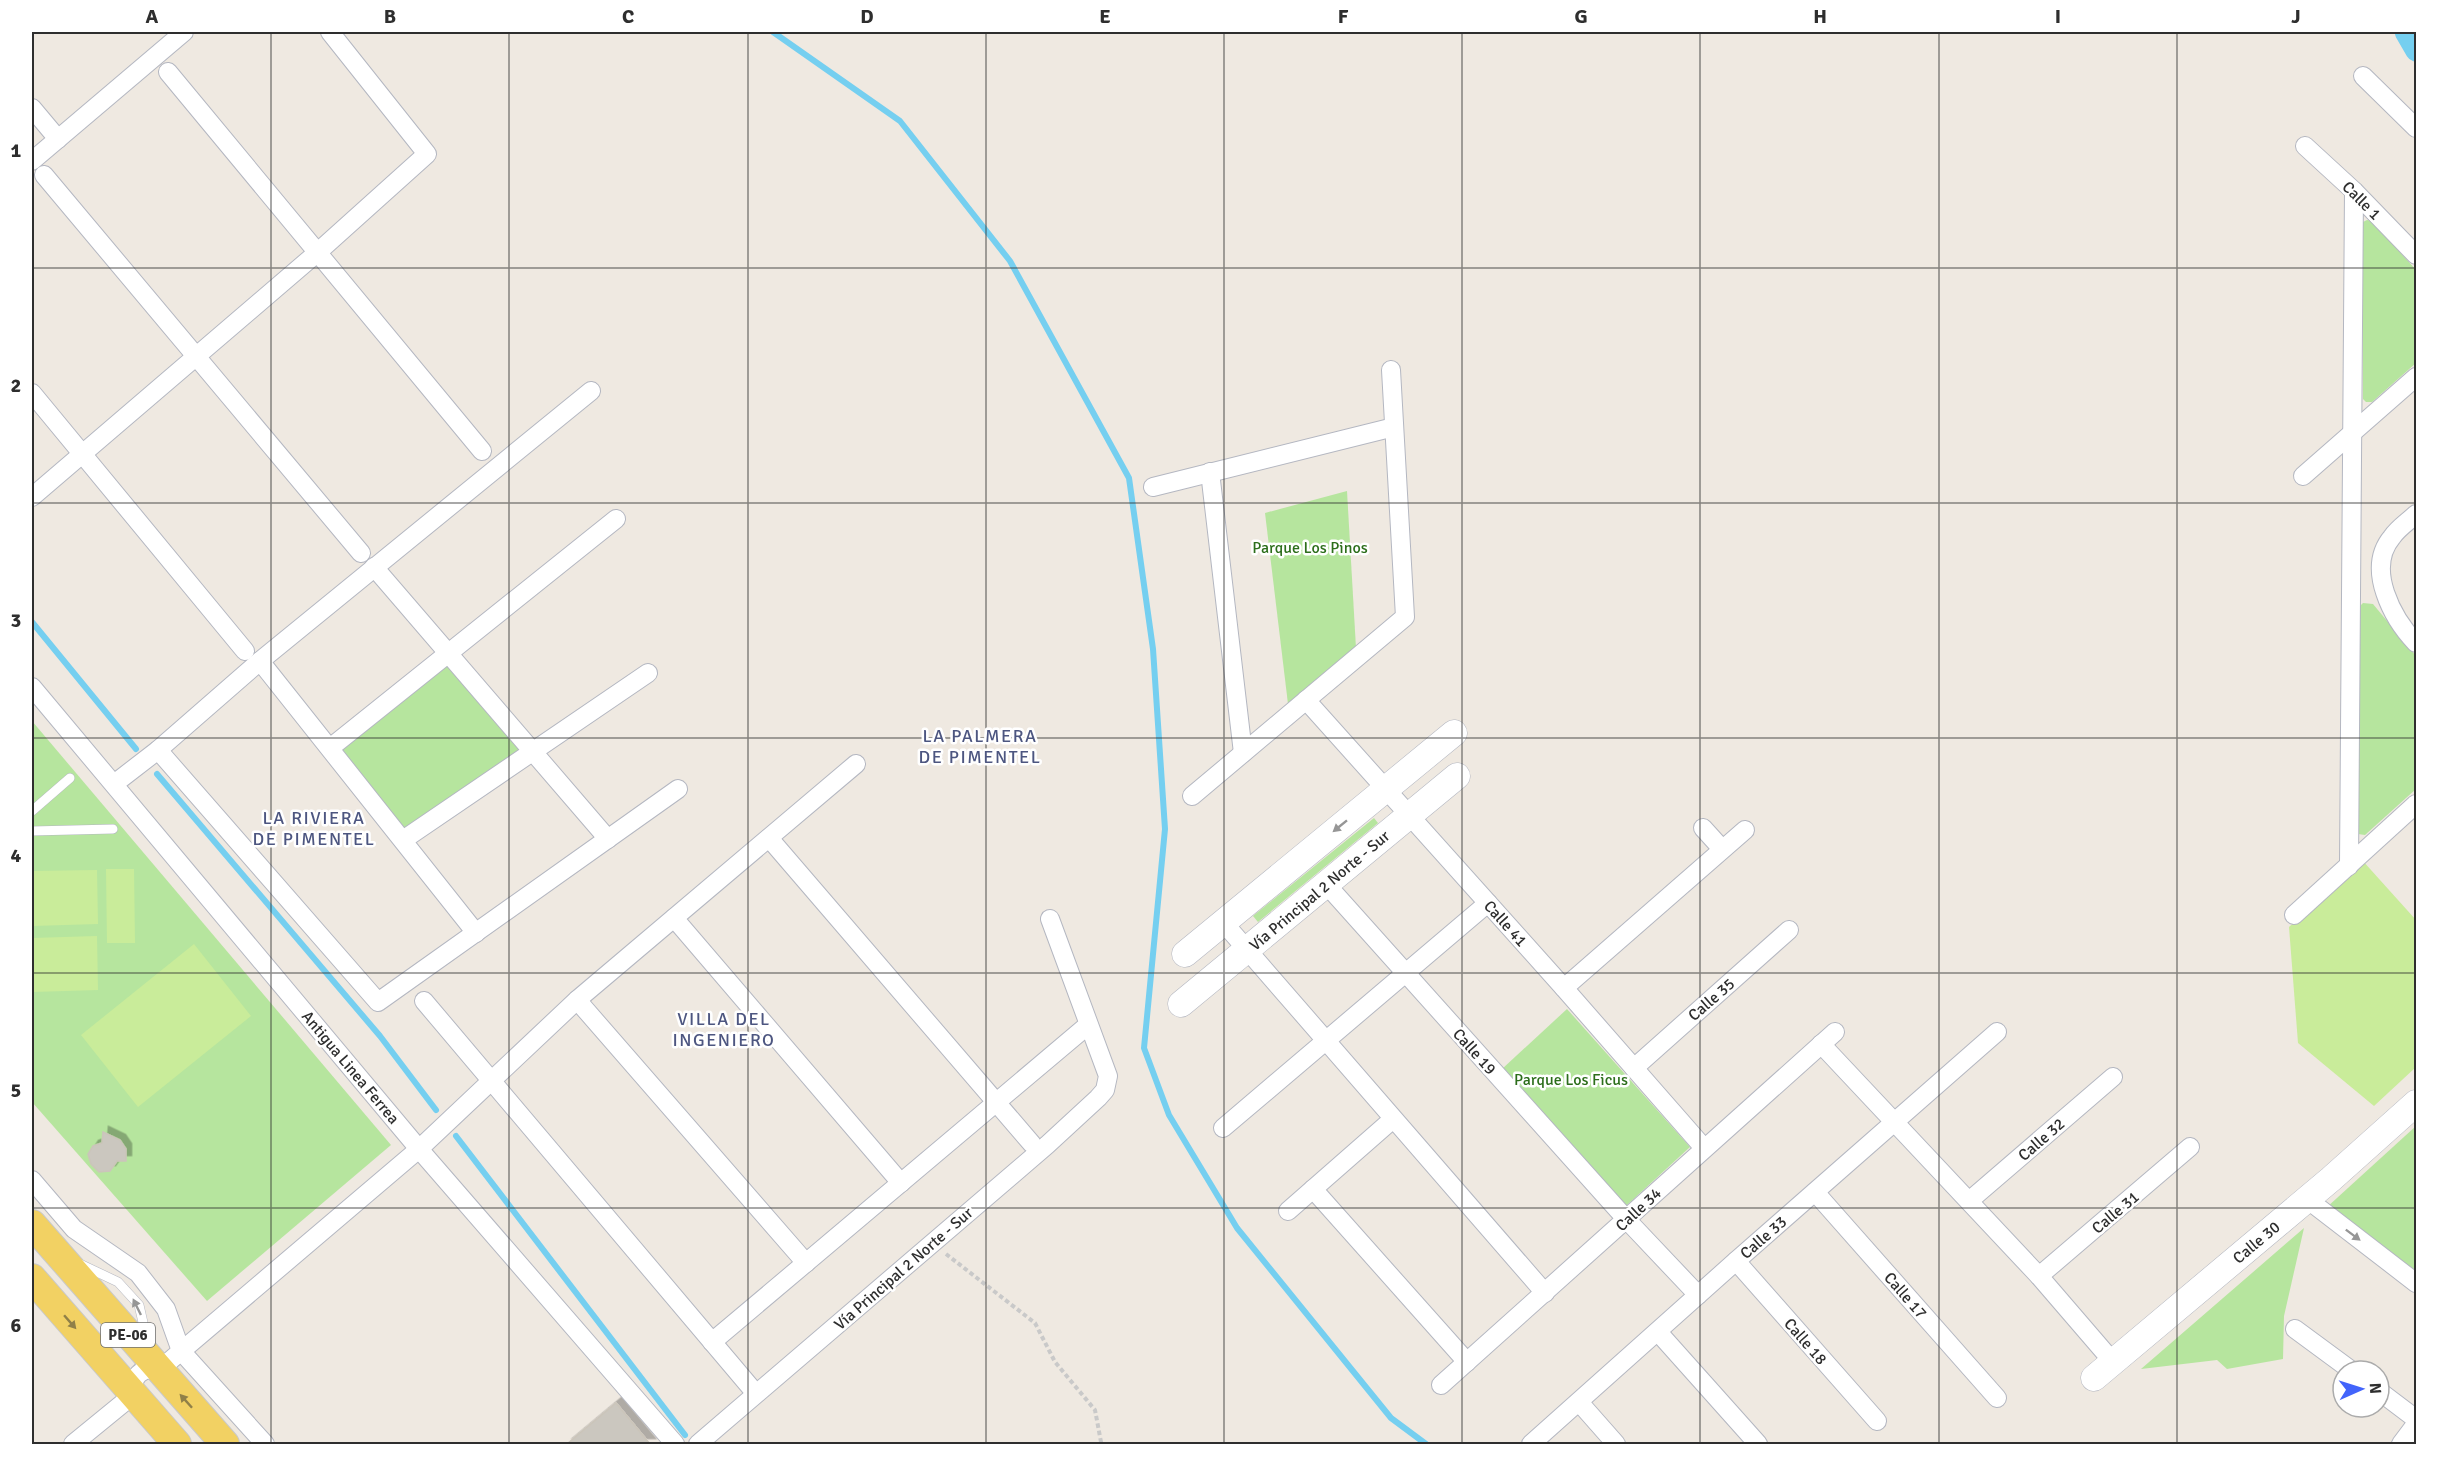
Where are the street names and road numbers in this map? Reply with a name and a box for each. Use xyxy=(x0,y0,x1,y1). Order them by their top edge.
street label: Calle 1 xyxy=(2338,177,2385,224)
street label: Vía Principal 2 Norte - Sur xyxy=(1245,826,1394,955)
street label: Calle 41 xyxy=(1479,896,1531,951)
street label: Calle 35 xyxy=(1684,974,1739,1026)
street label: Antigua Linea Ferrea xyxy=(297,1007,403,1128)
street label: Calle 19 xyxy=(1448,1024,1500,1079)
street label: Calle 32 xyxy=(2014,1114,2069,1166)
street label: Calle 34 xyxy=(1612,1183,1666,1236)
street label: Calle 31 xyxy=(2088,1187,2143,1238)
street label: Vía Principal 2 Norte - Sur xyxy=(830,1203,977,1334)
street label: Calle 33 xyxy=(1736,1212,1791,1264)
street label: Calle 30 xyxy=(2229,1217,2284,1268)
street label: Calle 17 xyxy=(1879,1268,1931,1323)
street label: Calle 18 xyxy=(1779,1314,1831,1369)
road number: PE-06 xyxy=(101,1323,155,1347)

